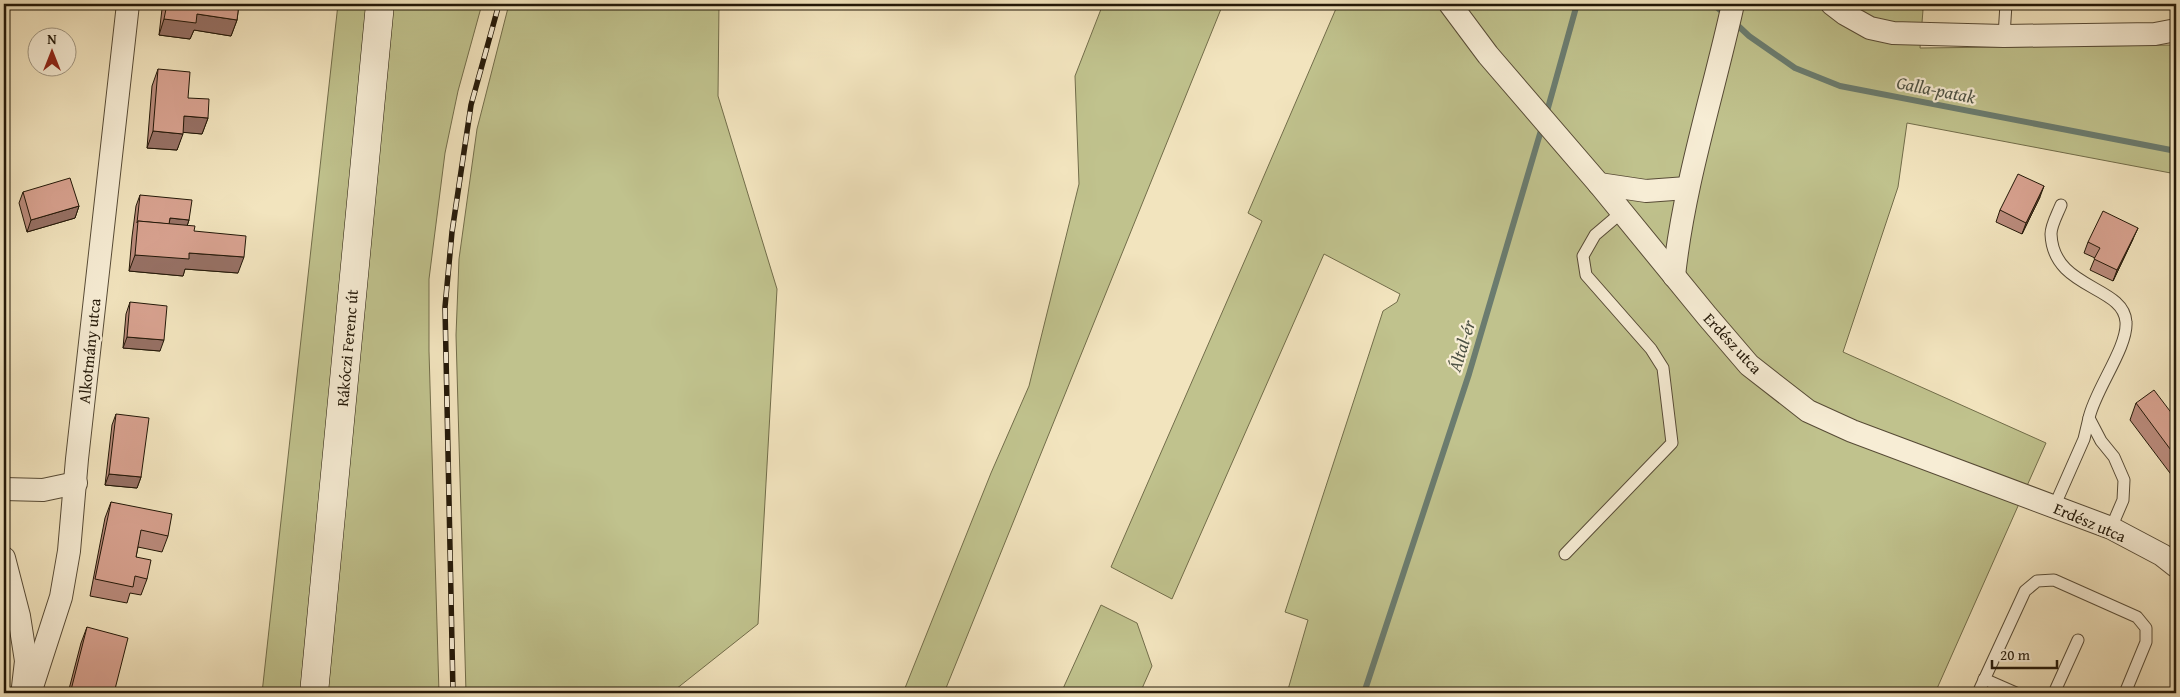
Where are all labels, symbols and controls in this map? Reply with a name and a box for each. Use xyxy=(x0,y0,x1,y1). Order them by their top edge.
north arrow xyxy=(28,28,78,78)
text: N xyxy=(47,29,57,49)
water label: Galla-patak xyxy=(1894,69,1979,111)
street label: Rákóczi Ferenc út xyxy=(330,288,364,408)
street label: Alkotmány utca xyxy=(72,297,107,405)
street label: Erdész utca xyxy=(1698,307,1768,379)
water label: Által-ér xyxy=(1441,315,1483,376)
street label: Erdész utca xyxy=(2050,496,2130,548)
scale bar xyxy=(1992,637,2058,669)
text: 20 m xyxy=(2000,644,2031,665)

